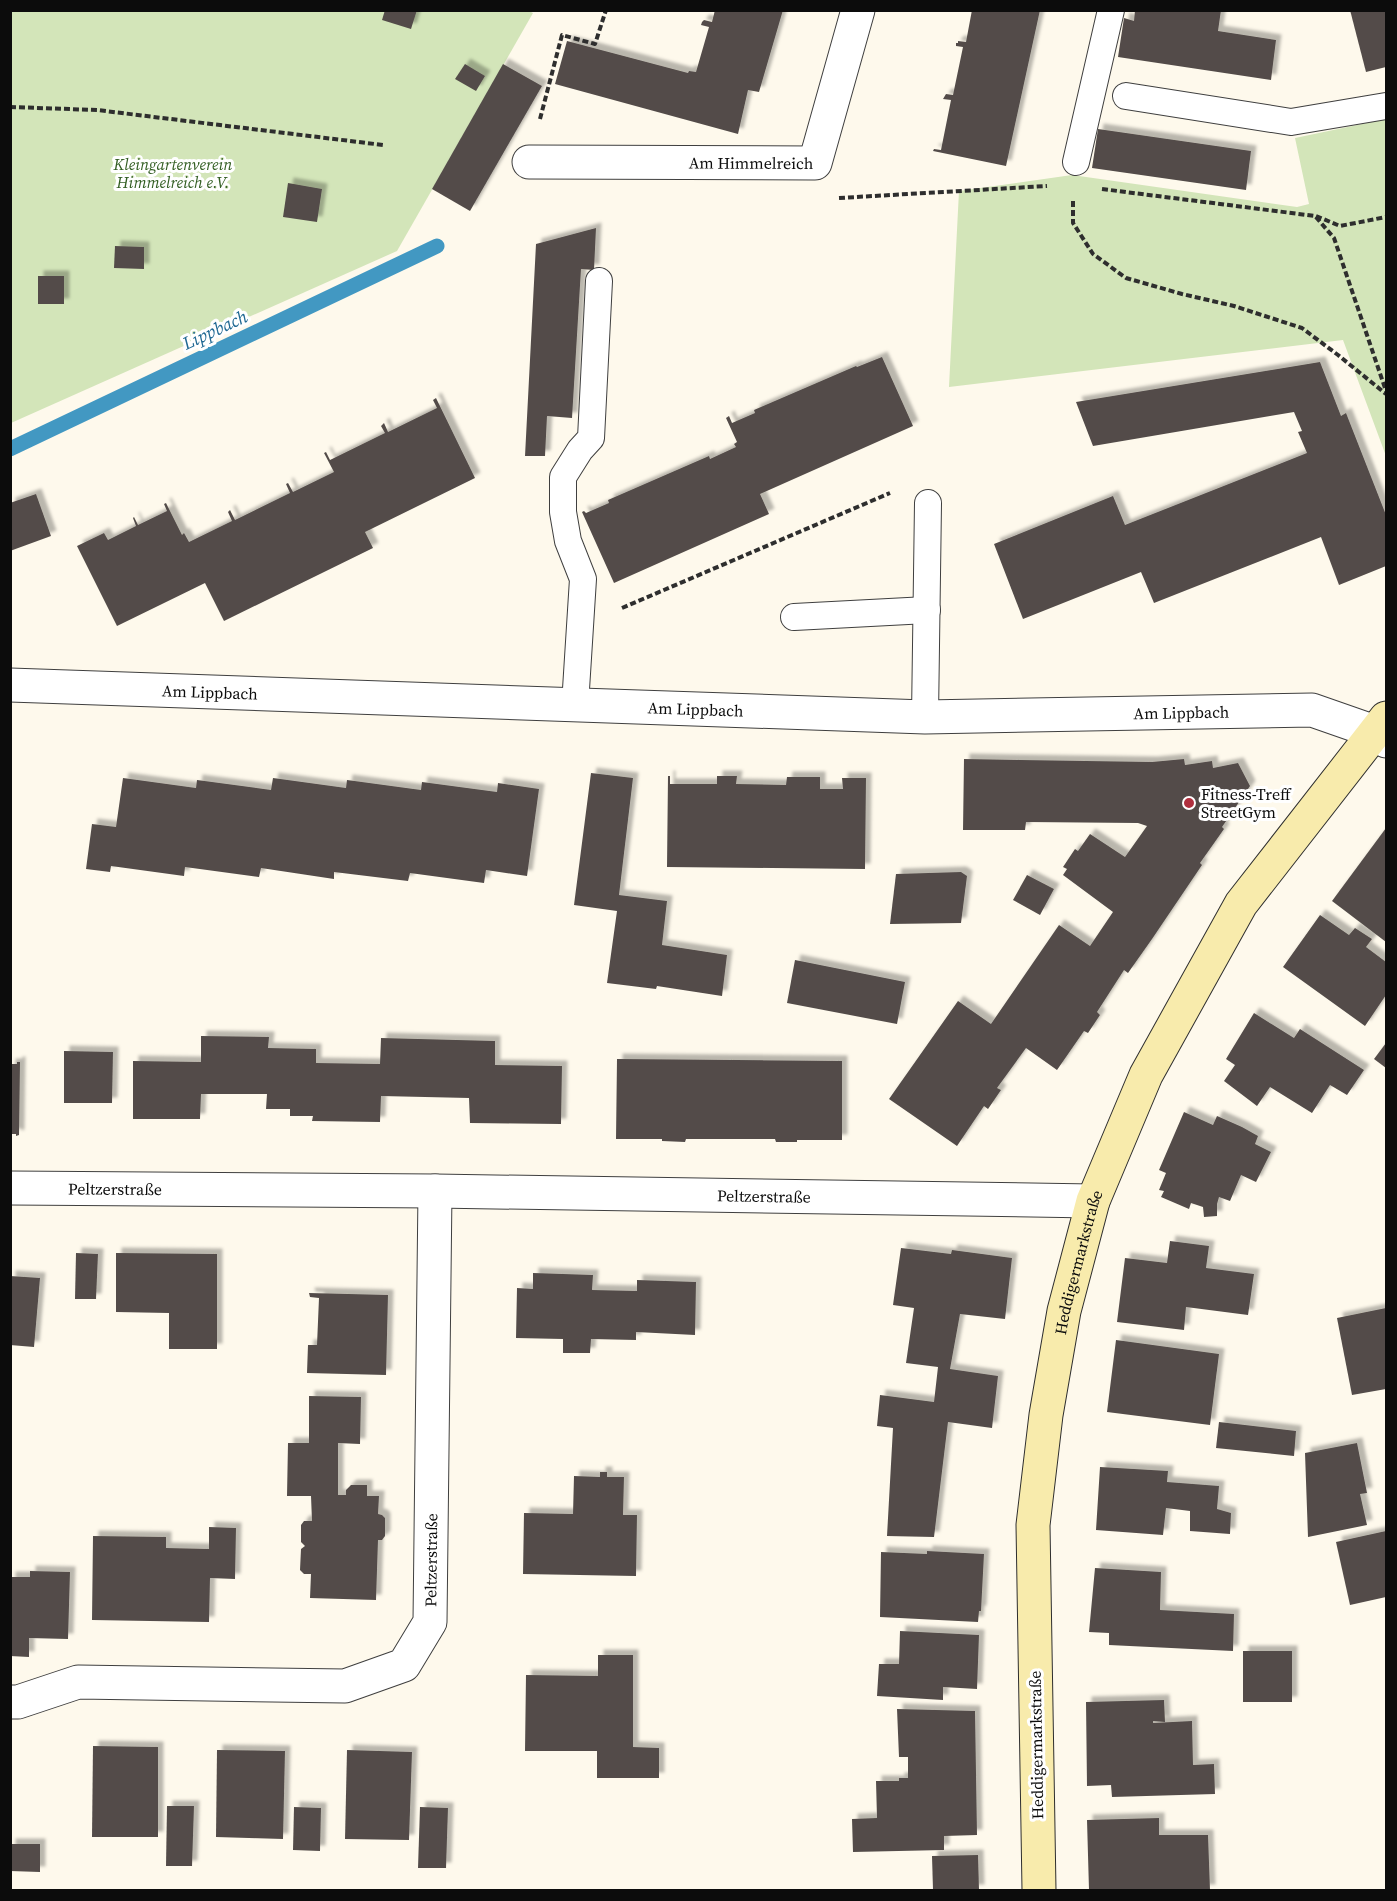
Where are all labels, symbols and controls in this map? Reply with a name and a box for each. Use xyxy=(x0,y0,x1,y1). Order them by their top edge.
street label: Am Himmelreich xyxy=(689,152,814,174)
park label: Kleingartenverein Himmelreich e.V. xyxy=(113,153,232,193)
water label: Lippbach xyxy=(177,304,252,356)
street label: Am Lippbach xyxy=(162,679,259,705)
street label: Am Lippbach xyxy=(647,696,744,722)
street label: Am Lippbach xyxy=(1133,700,1230,724)
place label: Fitness-Treff StreetGym xyxy=(1201,783,1292,823)
marker: Fitness-Treff StreetGym xyxy=(1182,796,1196,810)
street label: Peltzerstraße xyxy=(68,1177,162,1200)
street label: Peltzerstraße xyxy=(717,1184,811,1208)
street label: Heddigermarkstraße xyxy=(1049,1186,1108,1336)
street label: Peltzerstraße xyxy=(419,1513,442,1607)
street label: Heddigermarkstraße xyxy=(1024,1671,1048,1819)

